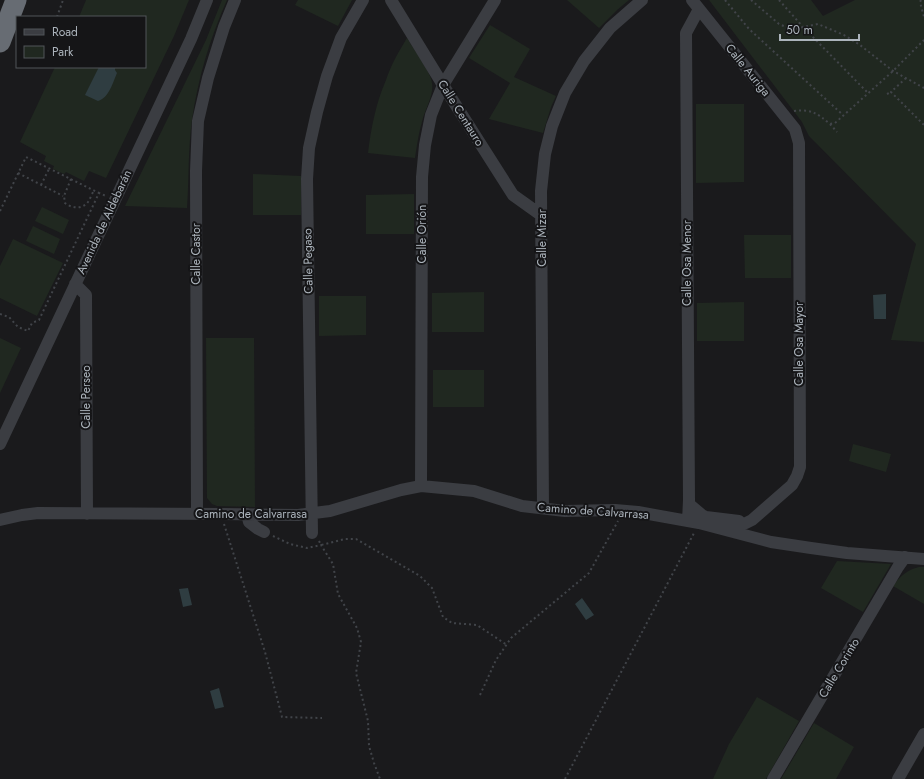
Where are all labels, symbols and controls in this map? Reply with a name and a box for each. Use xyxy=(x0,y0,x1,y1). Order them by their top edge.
legend xyxy=(16,16,146,68)
scale bar xyxy=(780,16,859,42)
text: 50 m xyxy=(786,21,813,39)
text: Road xyxy=(52,23,78,41)
street label: Calle Auriga xyxy=(721,40,775,100)
text: Park xyxy=(52,43,74,61)
street label: Calle Centauro xyxy=(433,76,489,150)
street label: Avenida de Aldebarán xyxy=(72,167,136,277)
street label: Calle Orión xyxy=(413,205,431,263)
street label: Calle Mizar xyxy=(533,208,551,267)
street label: Calle Osa Menor xyxy=(678,219,696,306)
street label: Calle Castor xyxy=(187,222,205,285)
street label: Calle Pegaso xyxy=(298,228,318,294)
street label: Calle Osa Mayor xyxy=(790,301,808,386)
street label: Calle Perseo xyxy=(77,365,95,429)
street label: Camino de Calvarrasa xyxy=(537,498,650,524)
street label: Camino de Calvarrasa xyxy=(195,505,307,523)
street label: Calle Corinto xyxy=(814,634,864,701)

